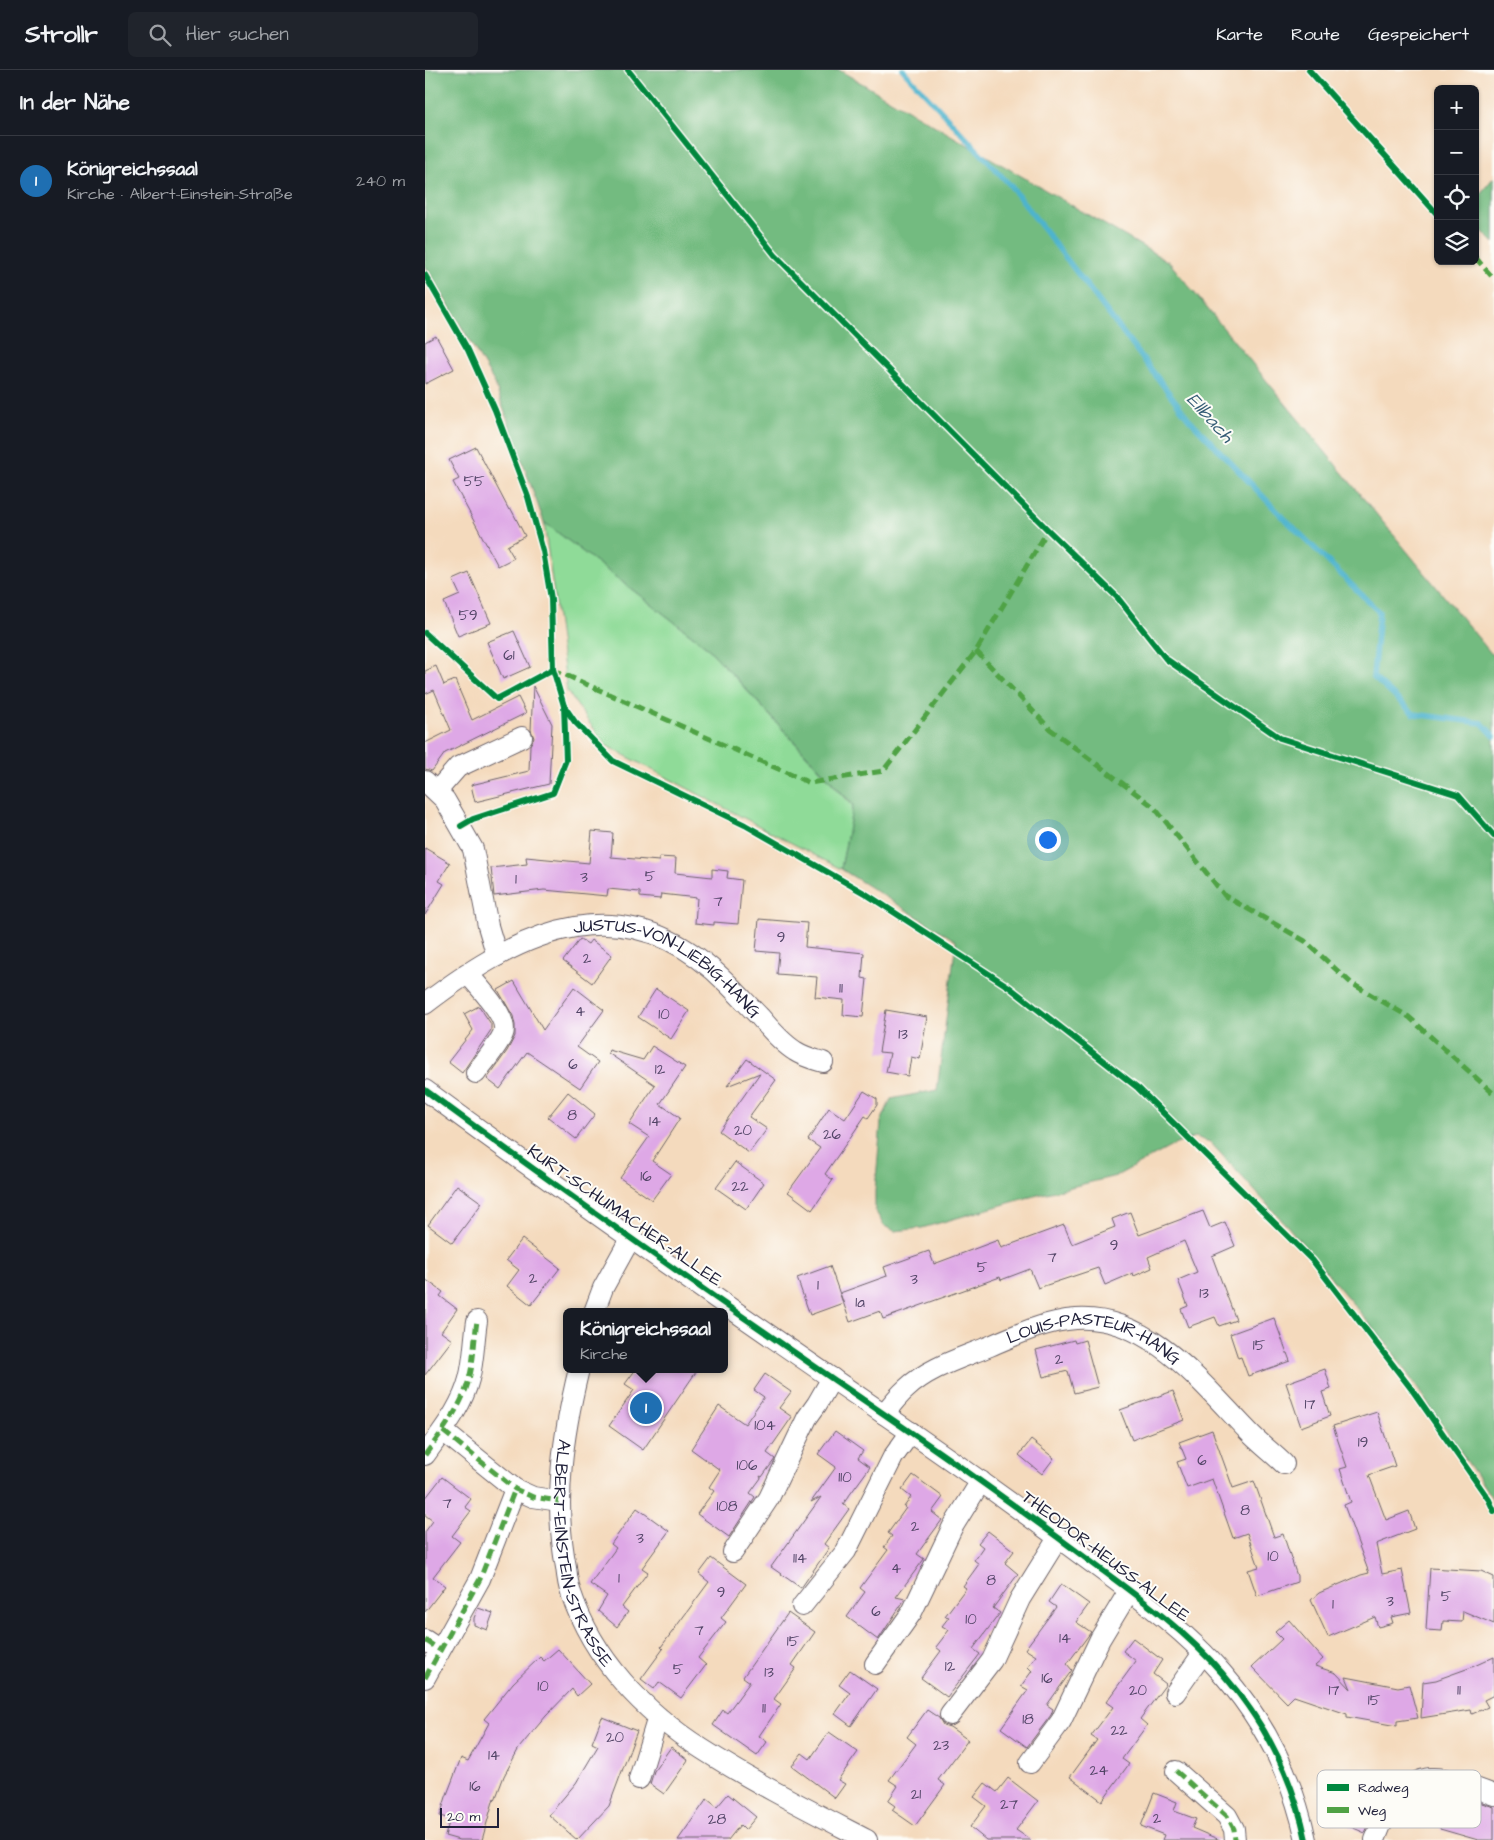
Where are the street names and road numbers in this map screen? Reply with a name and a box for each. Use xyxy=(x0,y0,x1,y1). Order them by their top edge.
street label: JUSTUS-VON-LIEBIG-HANG xyxy=(571,913,767,1024)
street label: KURT-SCHUMACHER-ALLEE xyxy=(522,1138,728,1293)
street label: LOUIS-PASTEUR-HANG xyxy=(1003,1307,1187,1371)
street label: ALBERT-EINSTEIN-STRASSE xyxy=(547,1438,619,1672)
street label: THEODOR-HEUSS-ALLEE xyxy=(1016,1485,1195,1628)

